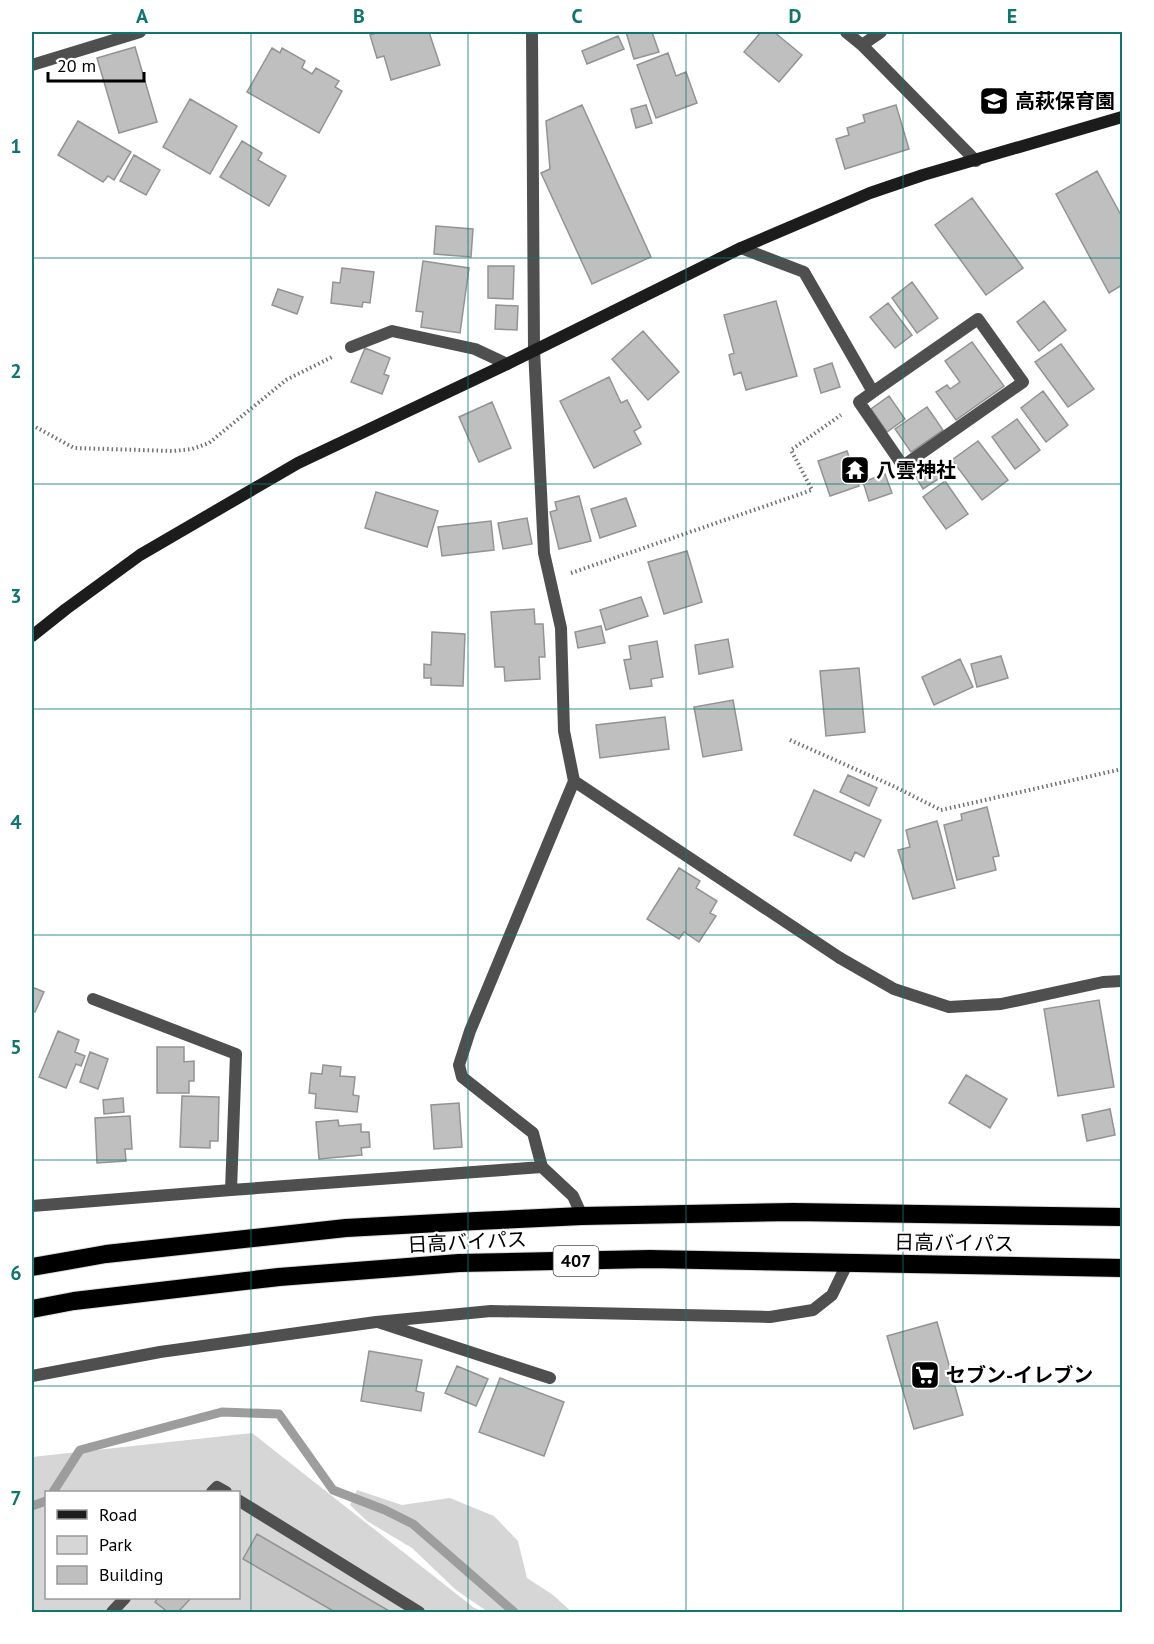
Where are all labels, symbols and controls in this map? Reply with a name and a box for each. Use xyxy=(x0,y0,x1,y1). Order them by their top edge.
text: A xyxy=(136,3,149,29)
text: B xyxy=(353,3,365,29)
text: C xyxy=(571,3,583,29)
text: D xyxy=(789,3,802,29)
text: E xyxy=(1007,3,1017,29)
scale bar xyxy=(48,45,144,83)
text: 20 m xyxy=(57,54,96,77)
school or university icon: 高萩保育園 xyxy=(978,85,1010,117)
place label: 高萩保育園 xyxy=(1015,88,1115,114)
text: 1 xyxy=(10,133,22,159)
text: 2 xyxy=(10,358,22,384)
temple icon: 八雲神社 xyxy=(839,454,871,486)
place label: 八雲神社 xyxy=(876,457,956,483)
text: 3 xyxy=(10,583,22,609)
text: 4 xyxy=(10,809,22,835)
text: 5 xyxy=(10,1034,22,1060)
street label: 日高バイパス xyxy=(407,1226,527,1258)
street label: 日高バイパス xyxy=(894,1229,1014,1257)
road number: 407 xyxy=(554,1246,598,1276)
text: 6 xyxy=(10,1260,22,1286)
supermarket icon: セブン-イレブン xyxy=(909,1359,941,1391)
place label: セブン-イレブン xyxy=(946,1362,1093,1388)
text: 7 xyxy=(10,1485,22,1511)
legend xyxy=(45,1491,240,1599)
text: Road xyxy=(99,1503,137,1526)
text: Park xyxy=(99,1533,132,1556)
text: Building xyxy=(99,1563,163,1586)

